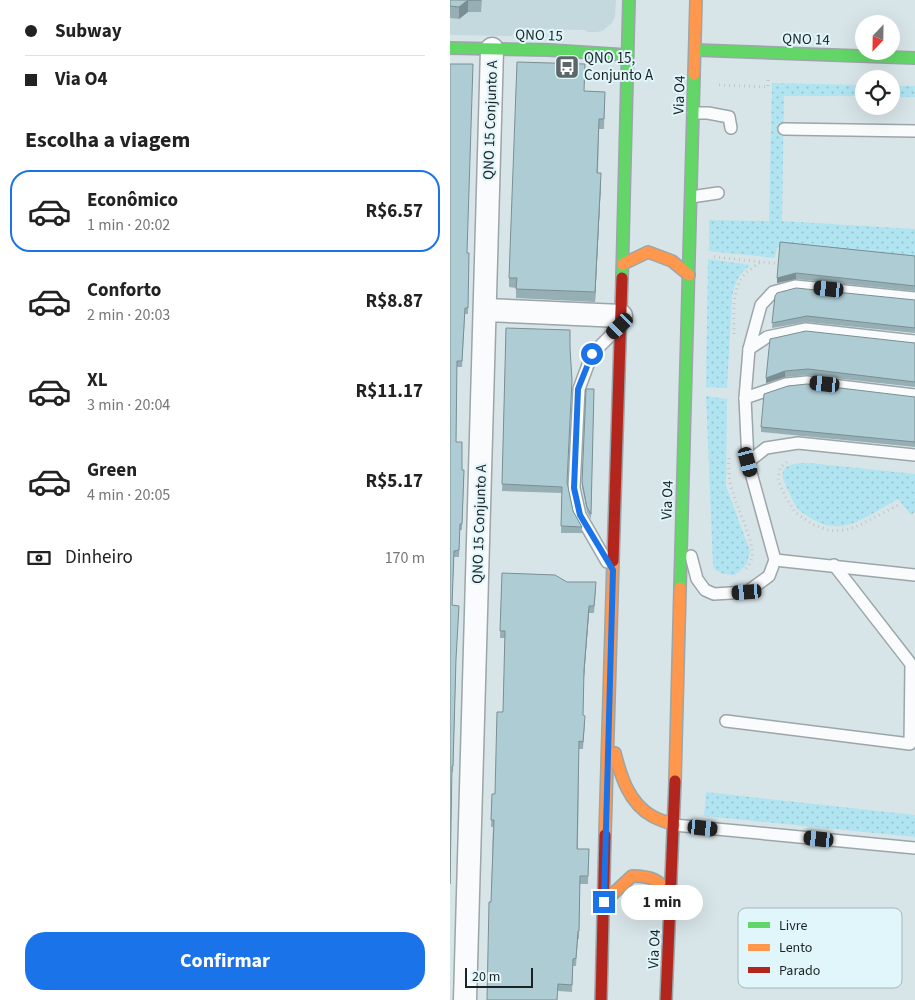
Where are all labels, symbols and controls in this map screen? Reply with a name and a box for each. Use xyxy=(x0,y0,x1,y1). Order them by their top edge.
north arrow xyxy=(855,15,900,60)
map controls xyxy=(855,15,900,115)
text: Subway xyxy=(55,18,122,45)
street label: QNO 15 xyxy=(515,24,563,47)
street label: QNO 14 xyxy=(782,28,831,51)
place label: QNO 15, Conjunto A xyxy=(584,48,654,86)
bus stop icon: QNO 15, Conjunto A xyxy=(554,54,580,80)
street label: QNO 15 Conjunto A xyxy=(478,59,503,180)
text: Via O4 xyxy=(55,66,108,93)
button: locate xyxy=(855,70,900,115)
street label: Via O4 xyxy=(668,74,691,115)
text: Escolha a viagem xyxy=(25,124,190,156)
text: Econômico xyxy=(87,187,178,214)
icon: car xyxy=(27,189,72,234)
text: R$6.57 xyxy=(366,198,423,225)
text: 1 min · 20:02 xyxy=(87,214,170,236)
text: Conforto xyxy=(87,277,161,304)
icon: car xyxy=(27,279,72,324)
car xyxy=(813,280,844,298)
text: R$8.87 xyxy=(366,288,423,315)
text: 2 min · 20:03 xyxy=(87,304,170,326)
car xyxy=(604,310,636,342)
route start xyxy=(581,343,603,365)
text: XL xyxy=(87,367,108,394)
icon: car xyxy=(27,369,72,414)
car xyxy=(809,375,840,393)
text: R$11.17 xyxy=(355,378,423,405)
text: 3 min · 20:04 xyxy=(87,394,170,416)
car xyxy=(736,446,759,478)
text: Green xyxy=(87,457,137,484)
icon: car xyxy=(27,459,72,504)
street label: QNO 15 Conjunto A xyxy=(467,463,492,584)
text: R$5.17 xyxy=(366,468,423,495)
street label: Via O4 xyxy=(656,479,679,520)
text: 4 min · 20:05 xyxy=(87,484,170,506)
icon: cash xyxy=(25,544,53,572)
text: Dinheiro xyxy=(65,544,133,571)
text: 170 m xyxy=(385,547,425,569)
car xyxy=(731,583,762,601)
car xyxy=(687,819,718,837)
car xyxy=(803,830,834,848)
callout: 1 min xyxy=(622,884,704,920)
route end xyxy=(593,891,615,913)
text: 1 min xyxy=(643,891,681,913)
legend xyxy=(738,908,902,988)
text: Livre xyxy=(779,916,808,936)
street label: Via O4 xyxy=(643,928,666,969)
button: Confirmar xyxy=(25,932,425,990)
text: Lento xyxy=(779,938,812,958)
text: Parado xyxy=(779,961,820,981)
scale bar xyxy=(465,965,532,988)
text: 20 m xyxy=(472,967,500,987)

